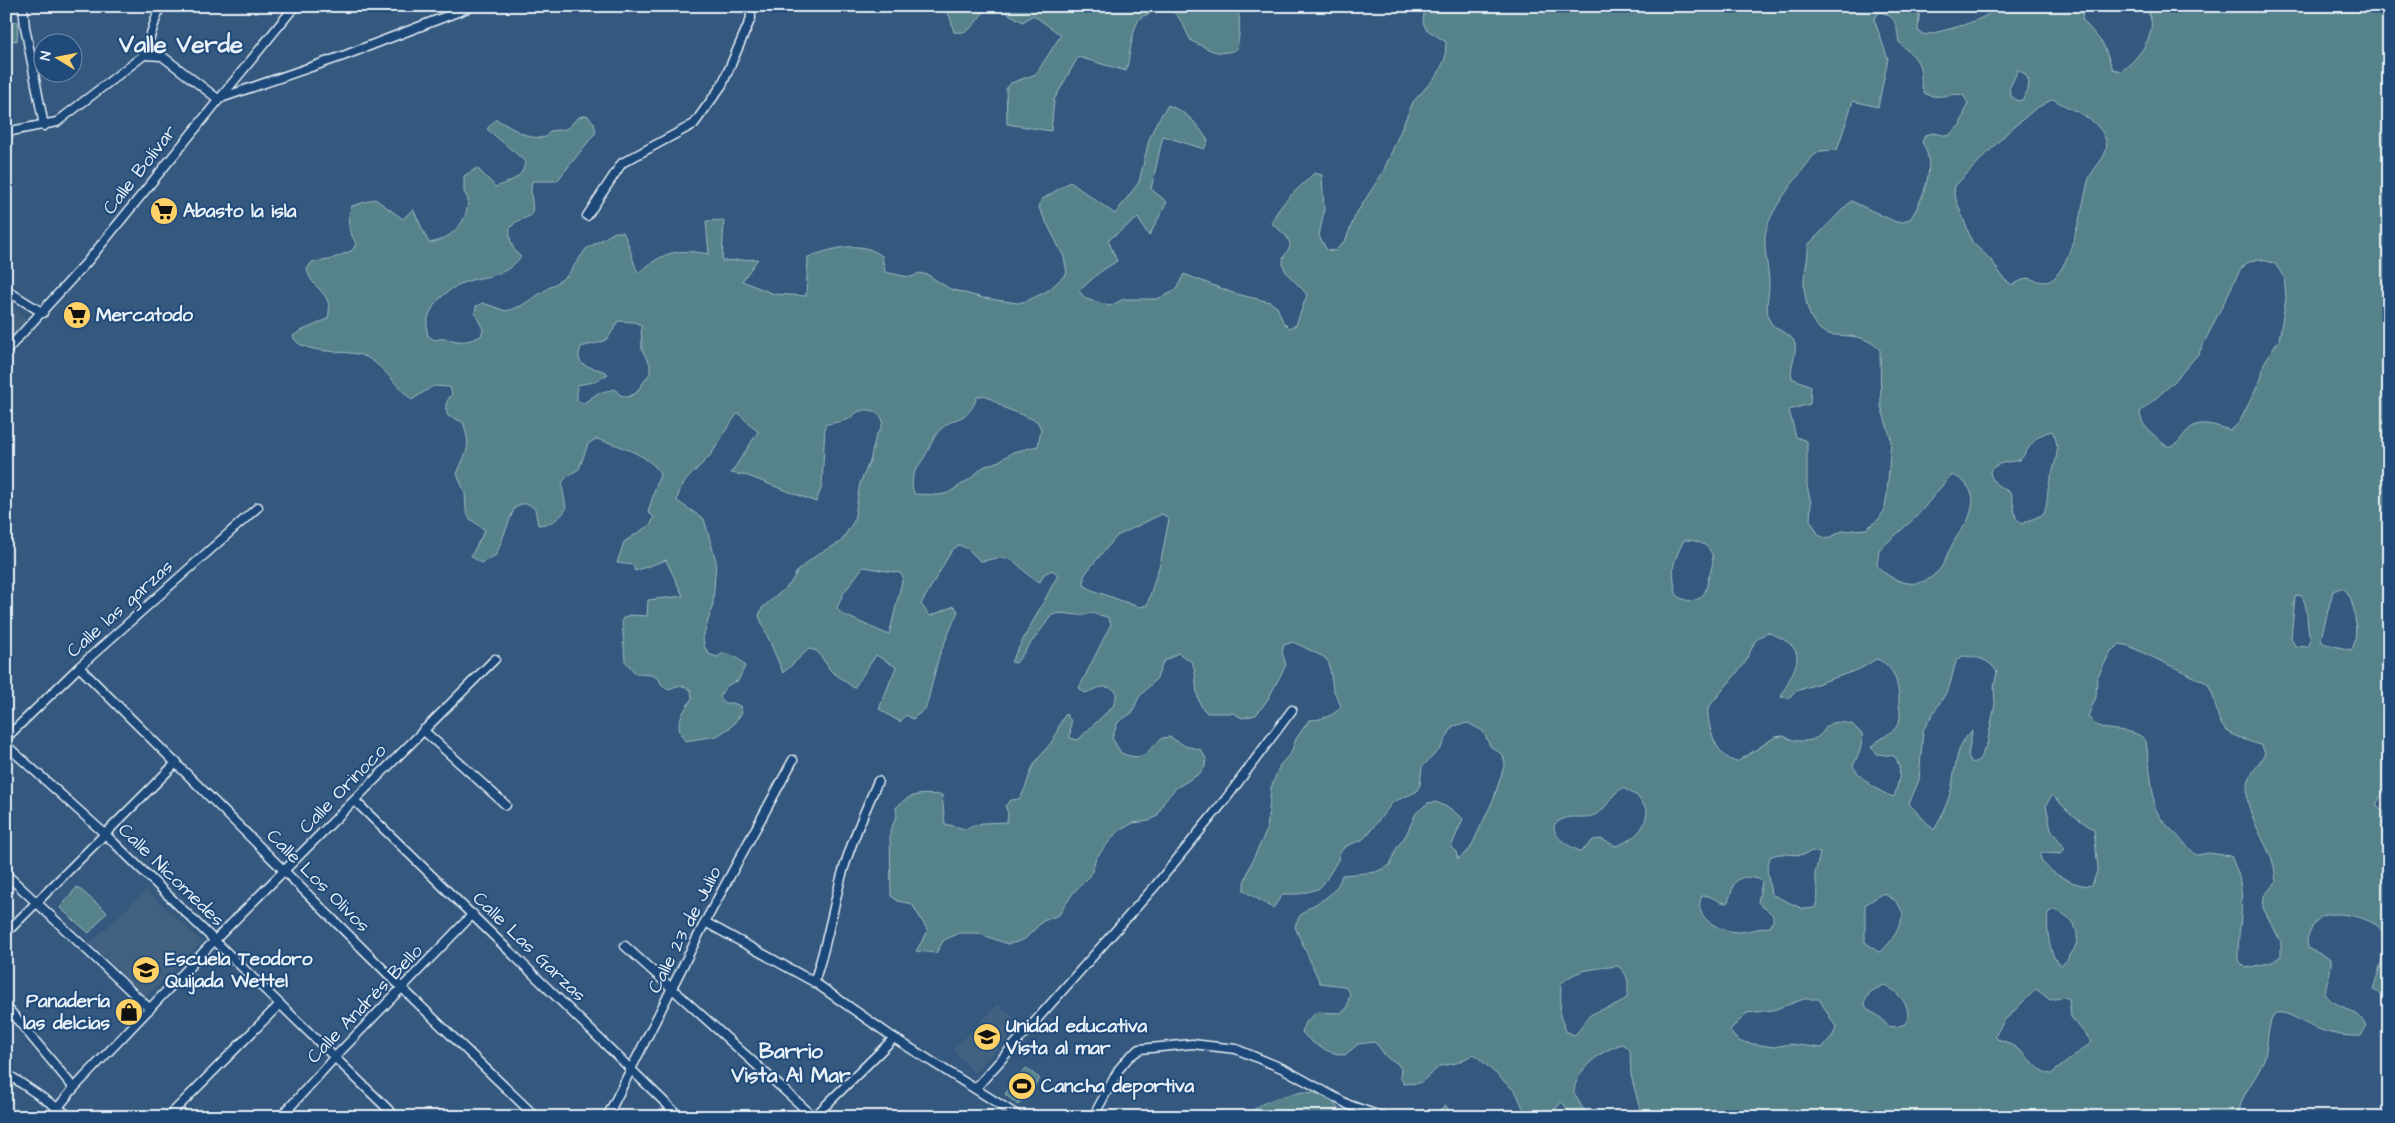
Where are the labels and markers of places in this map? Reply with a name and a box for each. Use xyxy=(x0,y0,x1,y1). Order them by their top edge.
supermarket icon: Abasto la isla xyxy=(149,196,179,226)
place label: Abasto la isla xyxy=(183,198,297,225)
supermarket icon: Mercatodo xyxy=(62,300,92,330)
place label: Mercatodo xyxy=(96,302,193,329)
place label: Escuela Teodoro Quijada Wettel xyxy=(165,946,313,995)
school or university icon: Escuela Teodoro Quijada Wettel xyxy=(131,955,161,985)
place label: Panadería las delcias xyxy=(23,988,110,1037)
shop icon: Panadería las delcias xyxy=(114,997,144,1027)
place label: Unidad educativa Vista al mar xyxy=(1005,1013,1148,1062)
school or university icon: Unidad educativa Vista al mar xyxy=(972,1022,1002,1052)
sports icon: Cancha deportiva xyxy=(1007,1071,1037,1101)
place label: Cancha deportiva xyxy=(1041,1073,1195,1100)

